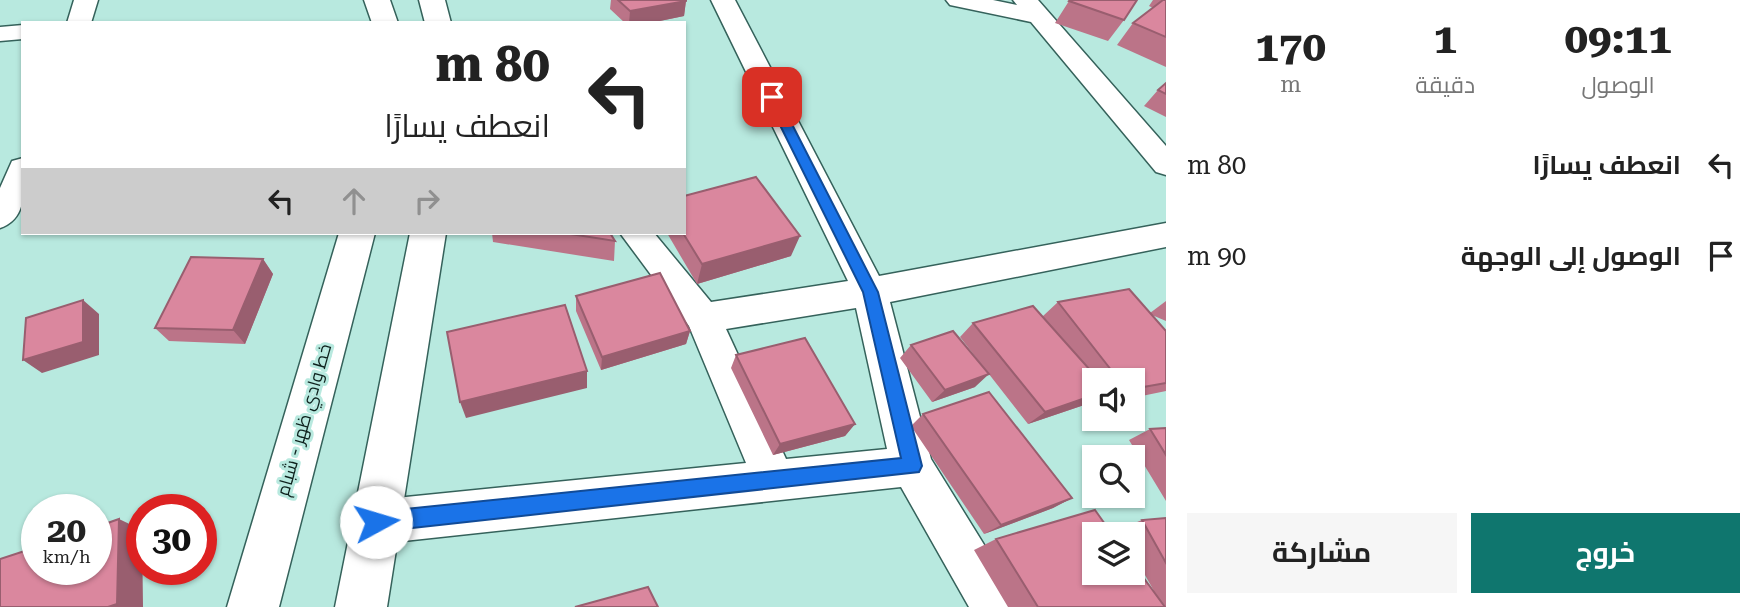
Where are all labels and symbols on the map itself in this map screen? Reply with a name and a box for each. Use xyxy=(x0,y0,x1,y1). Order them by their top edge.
pin xyxy=(742,67,802,127)
street label: خط وادي ظهر - شبام xyxy=(272,341,339,499)
position arrow xyxy=(339,485,413,559)
speed limit sign: 30 xyxy=(126,494,217,585)

